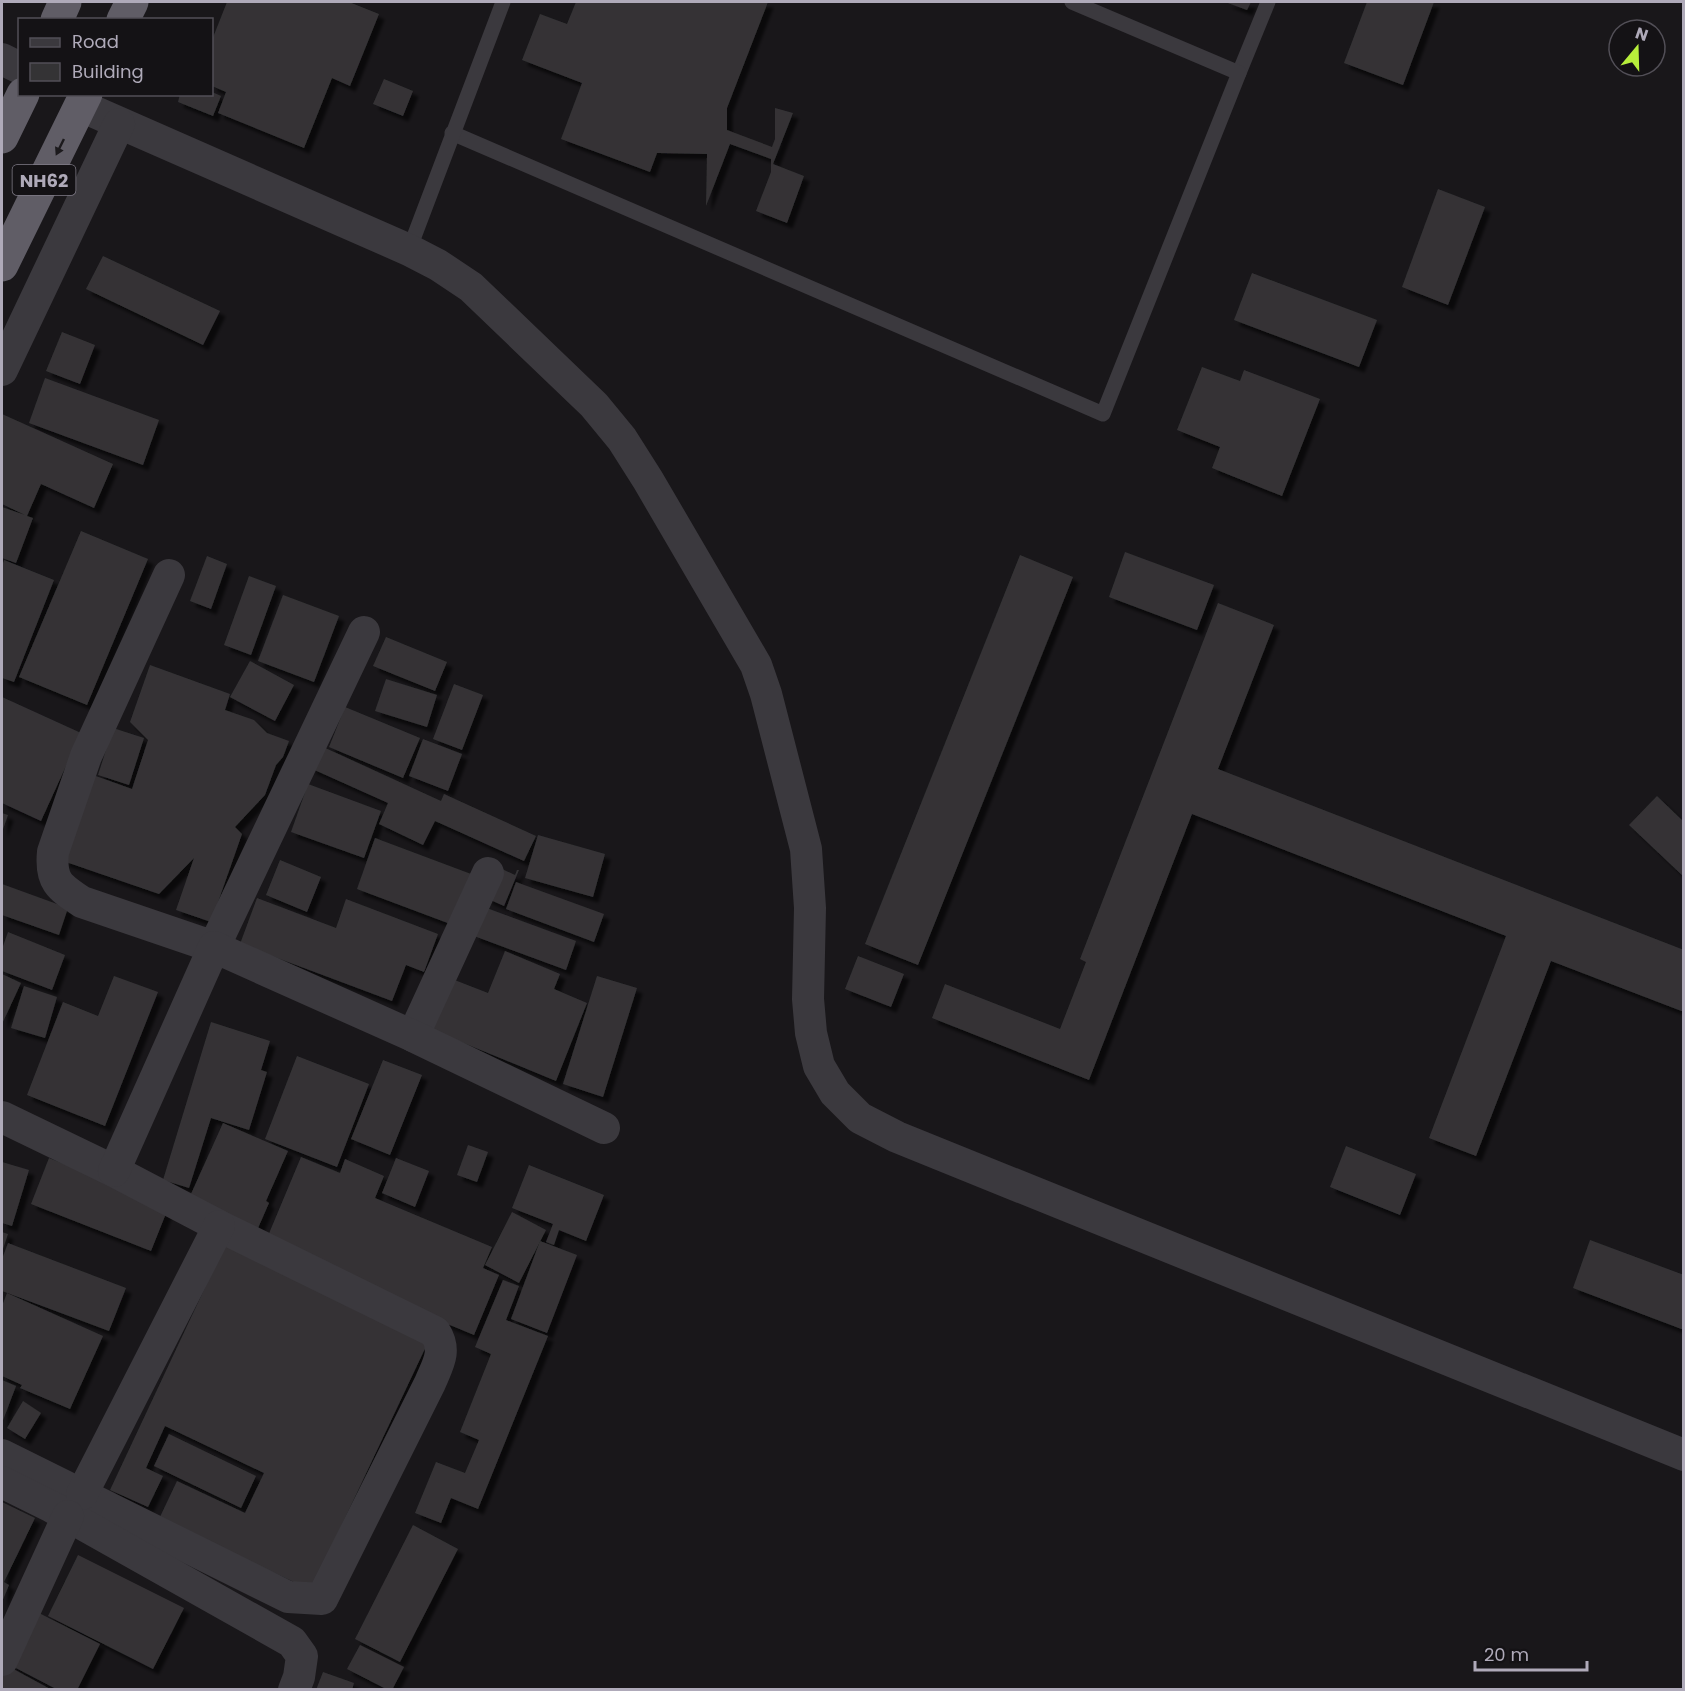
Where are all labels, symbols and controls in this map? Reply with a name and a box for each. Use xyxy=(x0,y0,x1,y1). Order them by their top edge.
legend xyxy=(18,18,213,96)
north arrow xyxy=(1607,18,1667,78)
text: N xyxy=(1632,21,1651,47)
text: Road xyxy=(72,29,119,54)
text: Building xyxy=(72,59,144,84)
one-way arrow xyxy=(56,138,66,156)
road number: NH62 xyxy=(12,165,76,195)
scale bar xyxy=(1475,1634,1588,1672)
text: 20 m xyxy=(1484,1642,1529,1667)

